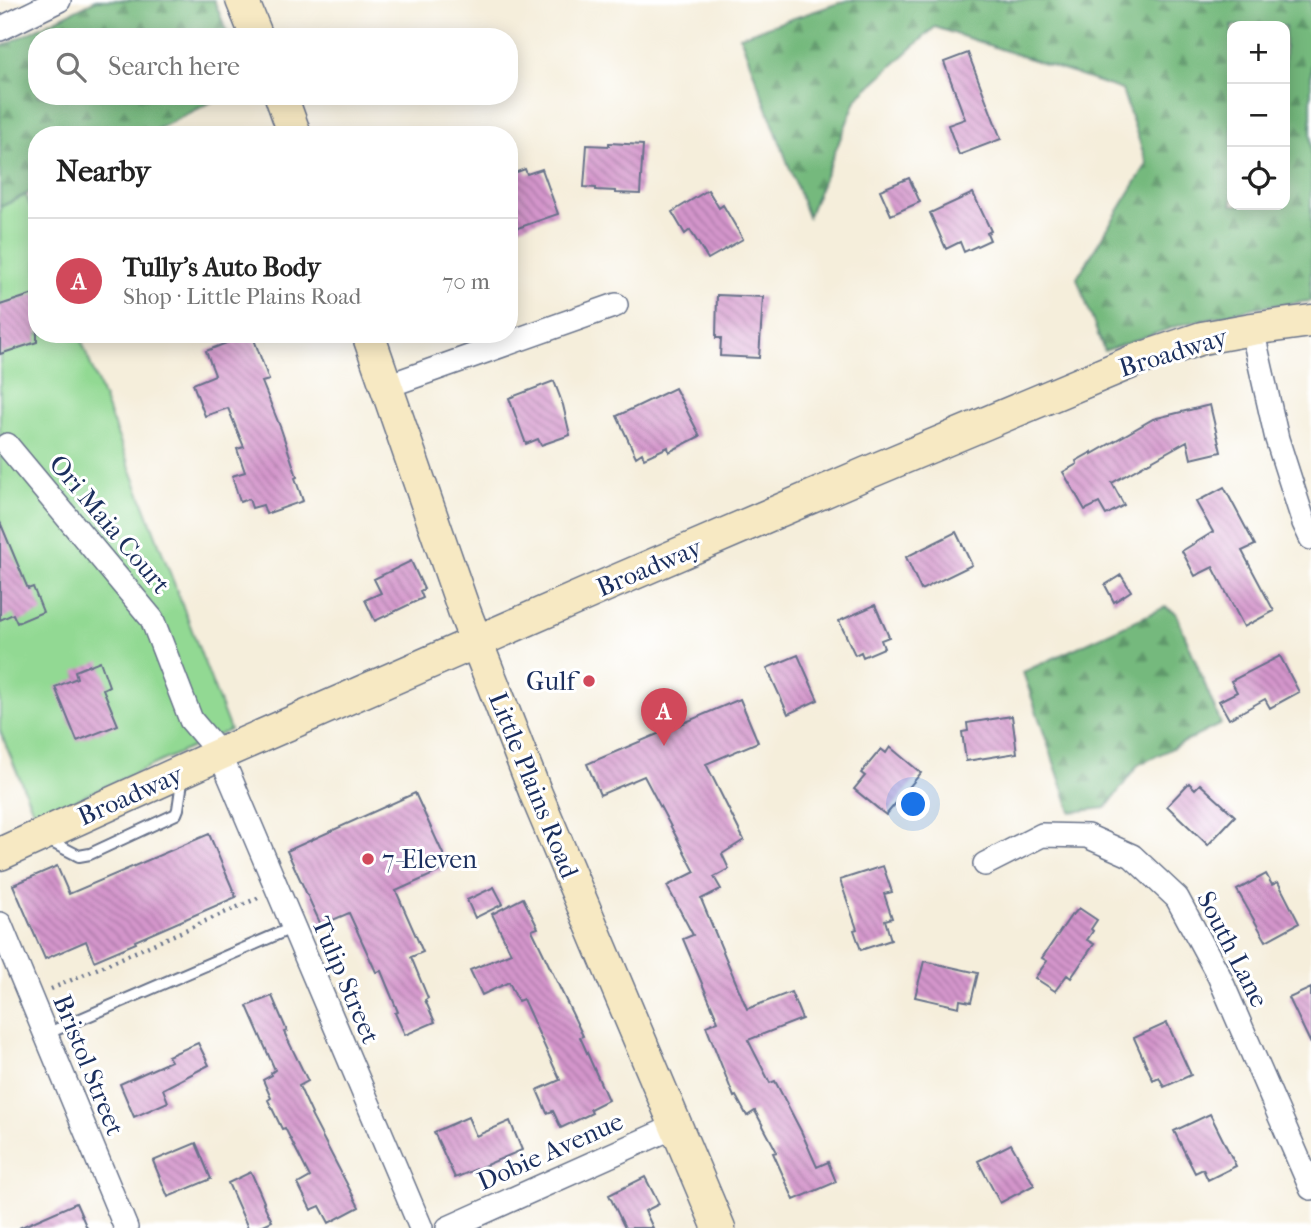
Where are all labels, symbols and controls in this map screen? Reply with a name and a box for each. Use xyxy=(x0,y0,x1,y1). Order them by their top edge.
map controls xyxy=(1227,21,1290,210)
button: + xyxy=(1227,21,1290,84)
search box xyxy=(28,28,518,105)
icon: search xyxy=(52,48,90,86)
text: Search here xyxy=(108,51,240,82)
button: − xyxy=(1227,84,1290,147)
button: locate xyxy=(1227,147,1290,210)
text: Nearby xyxy=(56,154,151,189)
text: Tully's Auto Body xyxy=(123,252,321,283)
text: A xyxy=(72,268,86,295)
text: 70 m xyxy=(442,268,490,295)
text: Shop · Little Plains Road xyxy=(123,283,361,310)
street label: Broadway xyxy=(1115,321,1232,384)
street label: Ori Maia Court xyxy=(43,449,177,601)
street label: Broadway xyxy=(592,531,708,604)
place label: Gulf xyxy=(526,666,580,697)
marker: Gulf xyxy=(581,673,597,689)
street label: Little Plains Road xyxy=(482,688,585,884)
pin: A xyxy=(641,688,687,746)
street label: Broadway xyxy=(73,758,188,832)
your location xyxy=(896,787,930,821)
place label: 7-Eleven xyxy=(382,844,477,875)
marker: 7-Eleven xyxy=(360,851,376,867)
street label: South Lane xyxy=(1190,886,1275,1013)
street label: Tulip Street xyxy=(305,912,386,1049)
street label: Bristol Street xyxy=(46,990,131,1141)
street label: Dobie Avenue xyxy=(473,1105,628,1197)

